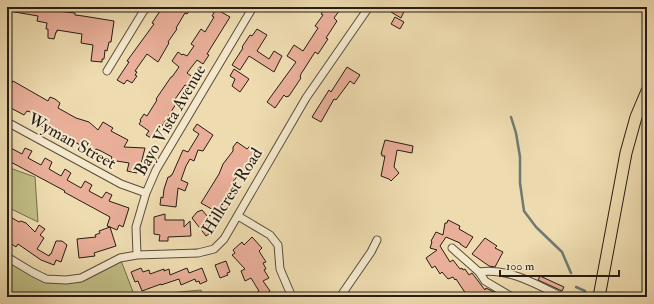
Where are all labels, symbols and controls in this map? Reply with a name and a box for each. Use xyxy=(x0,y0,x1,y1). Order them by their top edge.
street label: Bayo Vista Avenue xyxy=(130,61,211,180)
street label: Wyman Street xyxy=(23,108,120,175)
street label: Hillcrest Road xyxy=(197,143,267,238)
scale bar xyxy=(500,252,619,278)
text: 100 m xyxy=(506,259,535,274)

